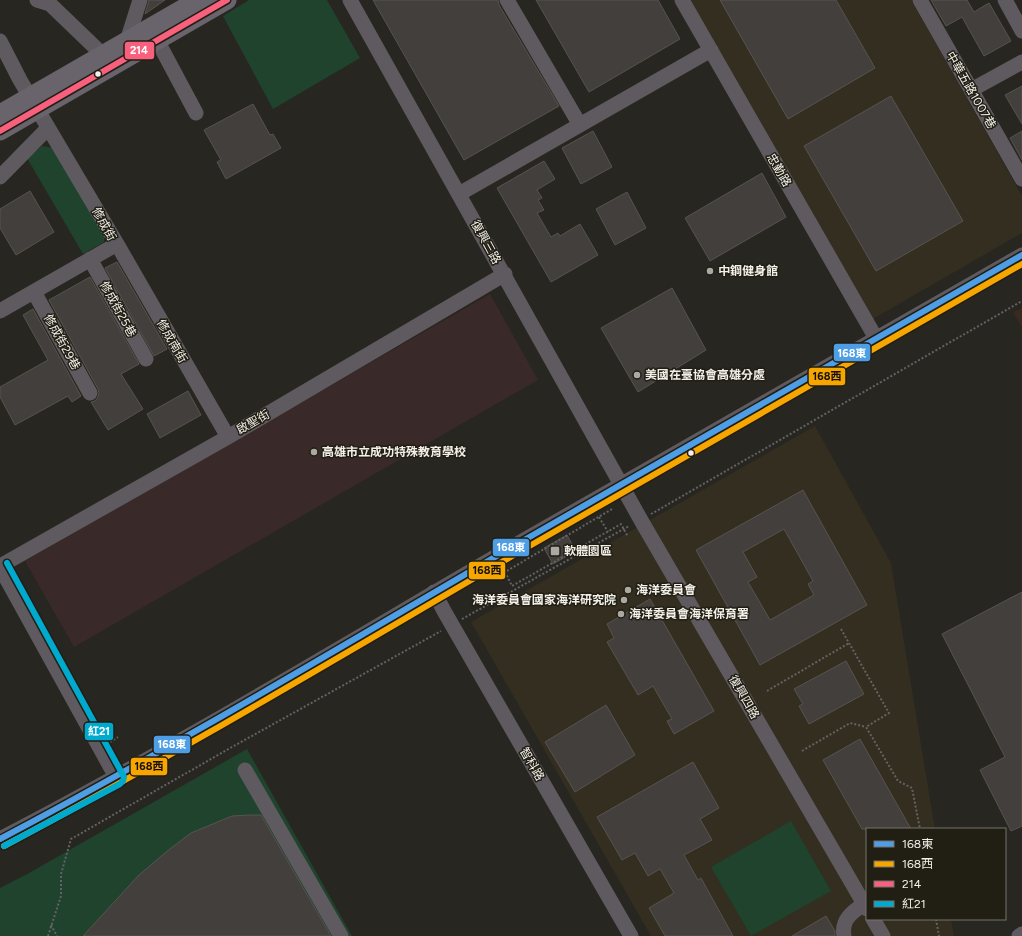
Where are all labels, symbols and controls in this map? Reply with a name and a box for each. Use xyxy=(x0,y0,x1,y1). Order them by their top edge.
line badge: 214 xyxy=(124,41,155,60)
text: 214 xyxy=(130,44,148,57)
street label: 中華五路1007巷 xyxy=(943,49,999,131)
unlabelled marker xyxy=(93,69,103,79)
street label: 忠勤路 xyxy=(764,151,794,189)
street label: 修成街 xyxy=(89,205,119,243)
street label: 復興三路 xyxy=(468,218,504,266)
place label: 中鋼健身館 xyxy=(718,264,778,278)
marker: 中鋼健身館 xyxy=(705,266,715,276)
street label: 修成街25巷 xyxy=(97,279,139,339)
street label: 修成街29巷 xyxy=(41,312,83,372)
street label: 修成南街 xyxy=(154,317,190,365)
line badge: 168東 xyxy=(833,343,871,362)
text: 168東 xyxy=(838,347,866,360)
line badge: 168西 xyxy=(808,367,846,386)
place label: 美國在臺協會高雄分處 xyxy=(645,368,765,382)
marker: 美國在臺協會高雄分處 xyxy=(632,370,642,380)
text: 168西 xyxy=(813,370,841,383)
street label: 啟聖街 xyxy=(234,407,272,437)
place label: 高雄市立成功特殊教育學校 xyxy=(322,445,466,459)
marker: 高雄市立成功特殊教育學校 xyxy=(309,447,319,457)
unlabelled marker xyxy=(686,448,696,458)
line badge: 168東 xyxy=(492,538,530,557)
text: 168東 xyxy=(497,541,525,554)
place label: 軟體園區 xyxy=(564,544,612,558)
marker: 軟體園區 xyxy=(549,545,561,557)
line badge: 168西 xyxy=(468,561,506,580)
text: 168西 xyxy=(473,564,501,577)
place label: 海洋委員會 xyxy=(636,583,696,597)
marker: 海洋委員會 xyxy=(623,585,633,595)
place label: 海洋委員會國家海洋研究院 xyxy=(472,593,616,607)
marker: 海洋委員會國家海洋研究院 xyxy=(619,595,629,605)
place label: 海洋委員會海洋保育署 xyxy=(629,607,749,621)
marker: 海洋委員會海洋保育署 xyxy=(616,609,626,619)
street label: 復興四路 xyxy=(726,673,762,721)
line badge: 紅21 xyxy=(84,722,114,741)
text: 紅21 xyxy=(88,725,110,738)
line badge: 168東 xyxy=(153,735,191,754)
text: 168東 xyxy=(158,738,186,751)
street label: 智科路 xyxy=(517,745,547,783)
line badge: 168西 xyxy=(130,757,168,776)
text: 168西 xyxy=(135,760,163,773)
legend xyxy=(866,828,1006,920)
text: 168東 xyxy=(902,837,933,851)
text: 168西 xyxy=(902,857,933,871)
text: 214 xyxy=(902,877,922,891)
text: 紅21 xyxy=(902,897,926,911)

